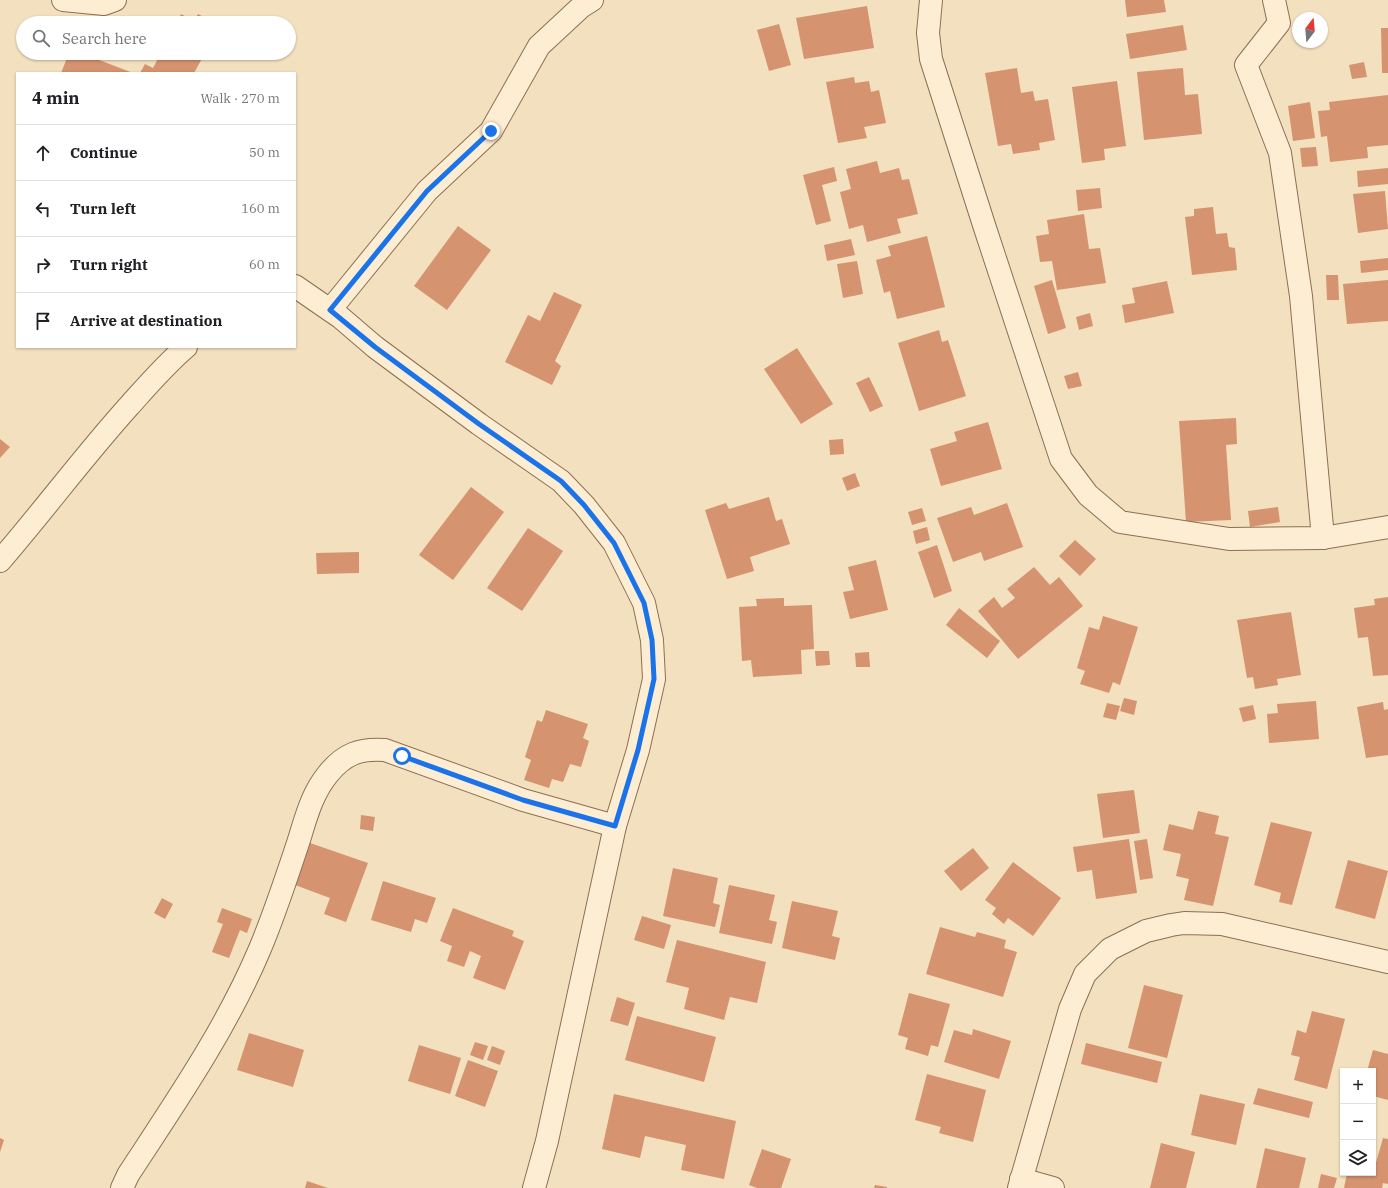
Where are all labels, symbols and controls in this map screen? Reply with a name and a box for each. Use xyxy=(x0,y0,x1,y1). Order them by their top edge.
north arrow xyxy=(1292,12,1328,48)
search box xyxy=(16,16,296,60)
icon: search xyxy=(30,27,52,49)
text: Search here xyxy=(62,29,147,48)
text: 4 min xyxy=(32,87,80,109)
text: Walk · 270 m xyxy=(201,90,280,107)
route end xyxy=(482,122,500,140)
icon: ahead xyxy=(32,142,54,164)
text: Continue xyxy=(70,143,137,162)
text: 50 m xyxy=(249,144,280,161)
icon: left xyxy=(32,198,54,220)
text: Turn left xyxy=(70,199,136,218)
text: 160 m xyxy=(241,200,280,217)
icon: right xyxy=(32,254,54,276)
text: Turn right xyxy=(70,255,148,274)
text: 60 m xyxy=(249,256,280,273)
icon: arrive xyxy=(32,310,54,332)
text: Arrive at destination xyxy=(70,311,222,330)
route start xyxy=(393,747,411,765)
map controls xyxy=(1340,1068,1376,1176)
button: + xyxy=(1340,1068,1376,1104)
button: − xyxy=(1340,1104,1376,1140)
button: layers xyxy=(1340,1140,1376,1176)

